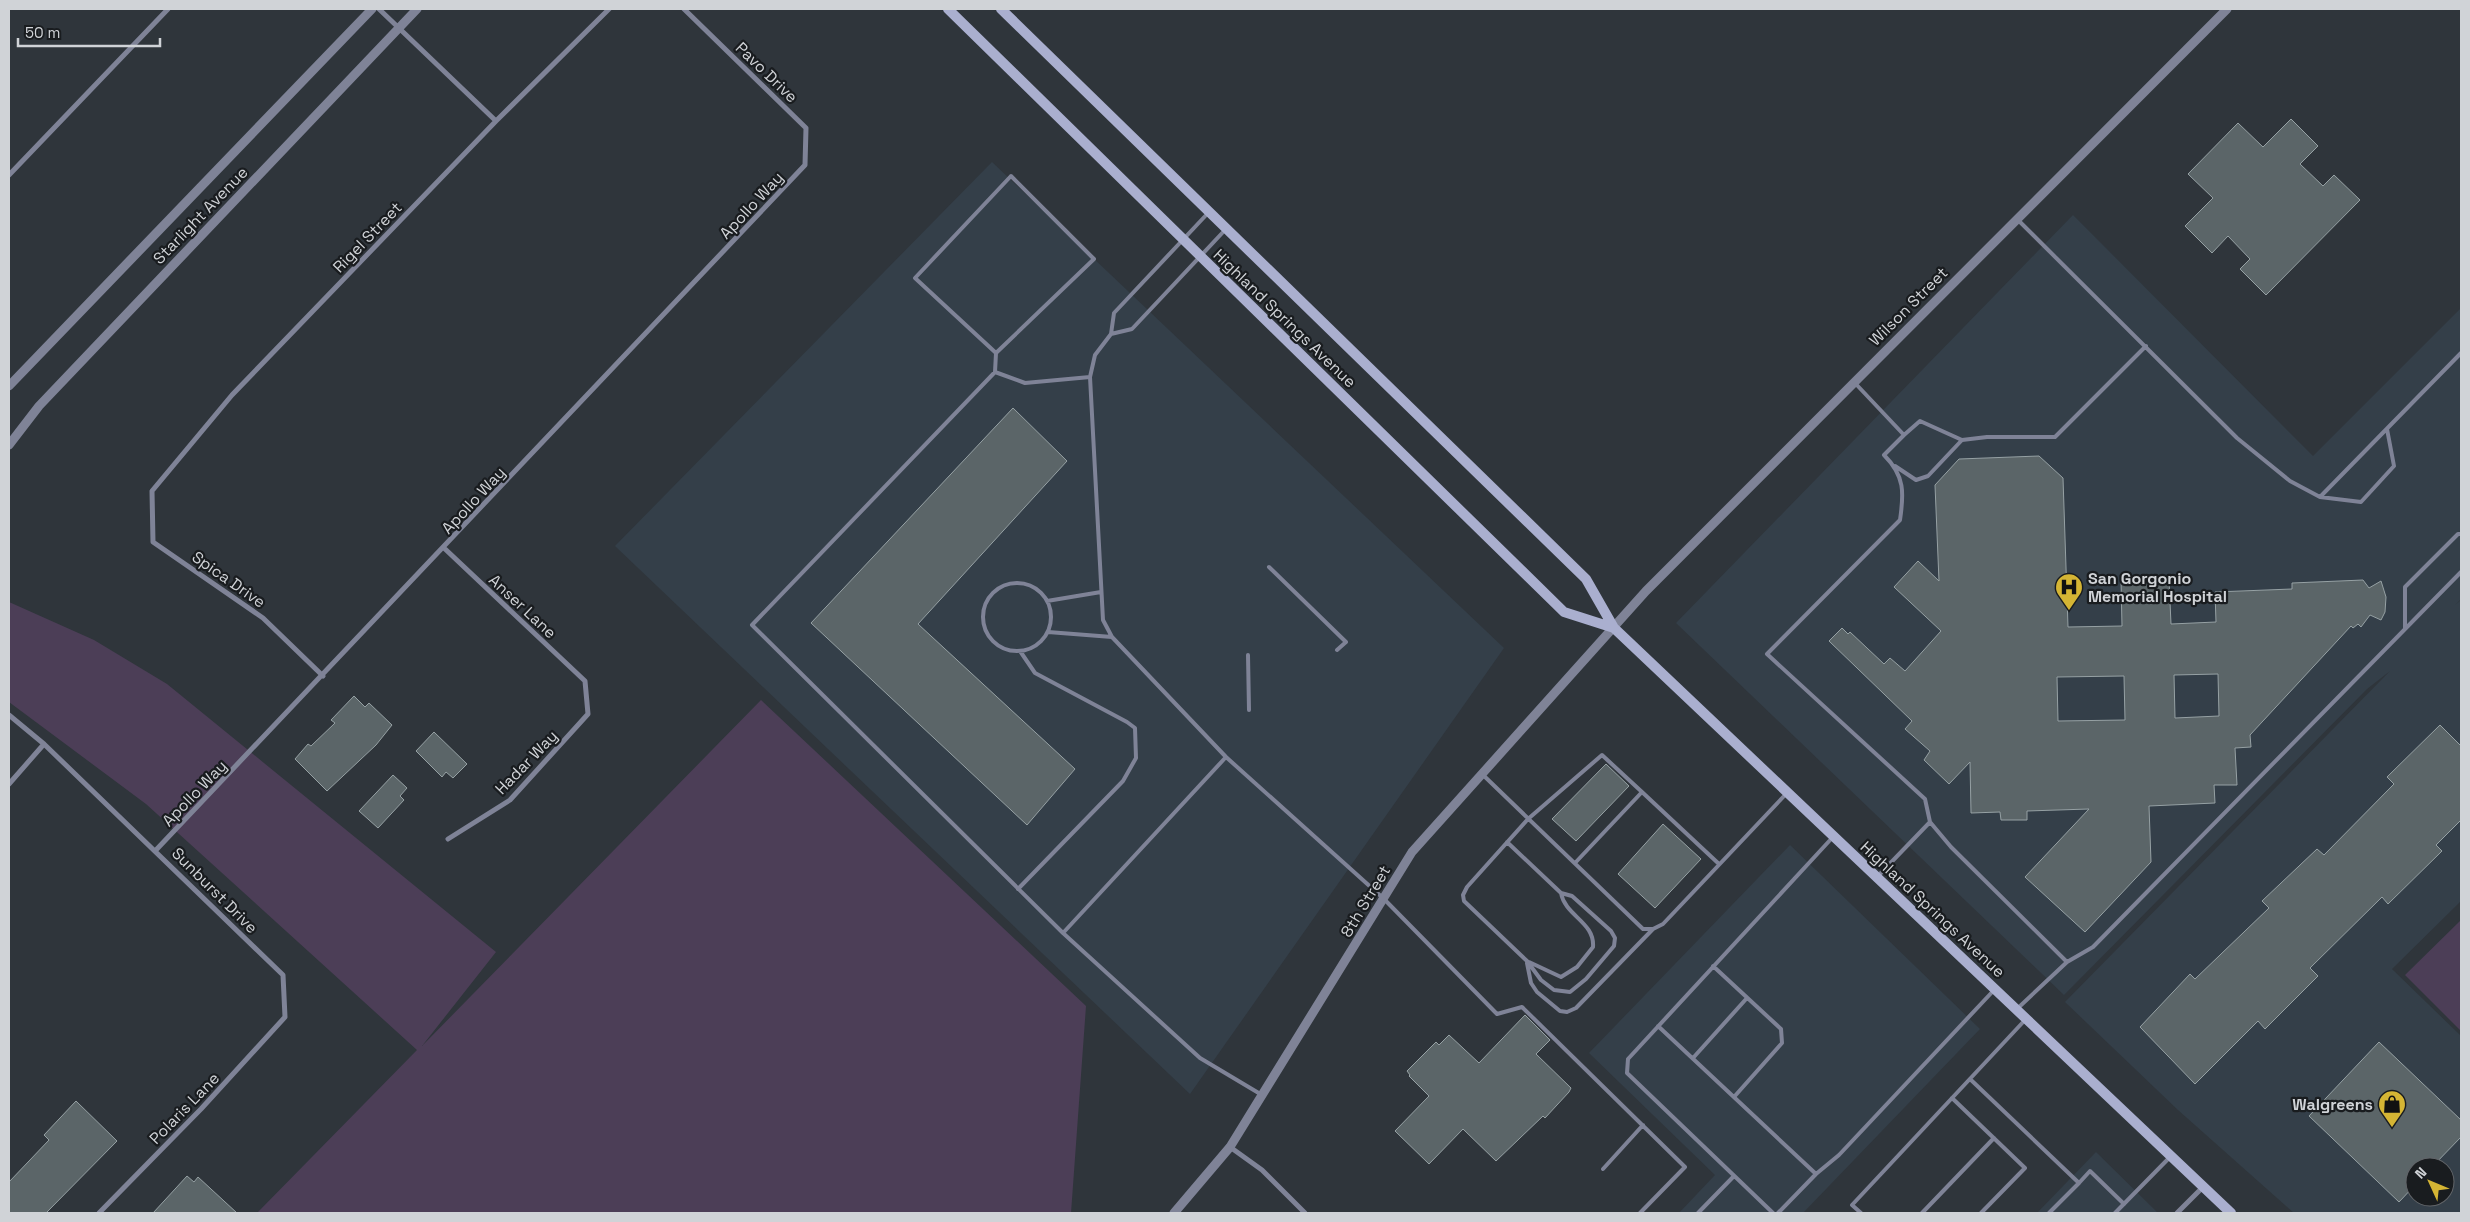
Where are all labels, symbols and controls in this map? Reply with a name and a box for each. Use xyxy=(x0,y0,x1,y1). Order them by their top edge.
scale bar xyxy=(18,15,160,47)
text: 50 m xyxy=(25,23,60,42)
street label: Pavo Drive xyxy=(731,37,802,107)
street label: Starlight Avenue xyxy=(148,162,252,269)
street label: Apollo Way xyxy=(715,167,788,243)
street label: Rigel Street xyxy=(328,197,406,277)
street label: Highland Springs Avenue xyxy=(1209,245,1361,392)
street label: Wilson Street xyxy=(1865,263,1952,350)
street label: Apollo Way xyxy=(437,462,510,538)
street label: Spica Drive xyxy=(188,546,270,612)
place label: San Gorgonio Memorial Hospital xyxy=(2088,568,2227,607)
street label: Anser Lane xyxy=(484,570,561,643)
hospital icon: San Gorgonio Memorial Hospital xyxy=(2054,572,2084,611)
street label: Hadar Way xyxy=(490,726,562,799)
street label: Apollo Way xyxy=(157,756,231,831)
street label: Highland Springs Avenue xyxy=(1856,837,2010,982)
street label: Sunburst Drive xyxy=(167,843,262,938)
street label: 8th Street xyxy=(1336,862,1395,941)
street label: Polaris Lane xyxy=(145,1068,224,1149)
shop icon: Walgreens xyxy=(2377,1089,2407,1128)
place label: Walgreens xyxy=(2292,1094,2373,1115)
north arrow xyxy=(2405,1157,2455,1207)
text: N xyxy=(2411,1163,2430,1183)

